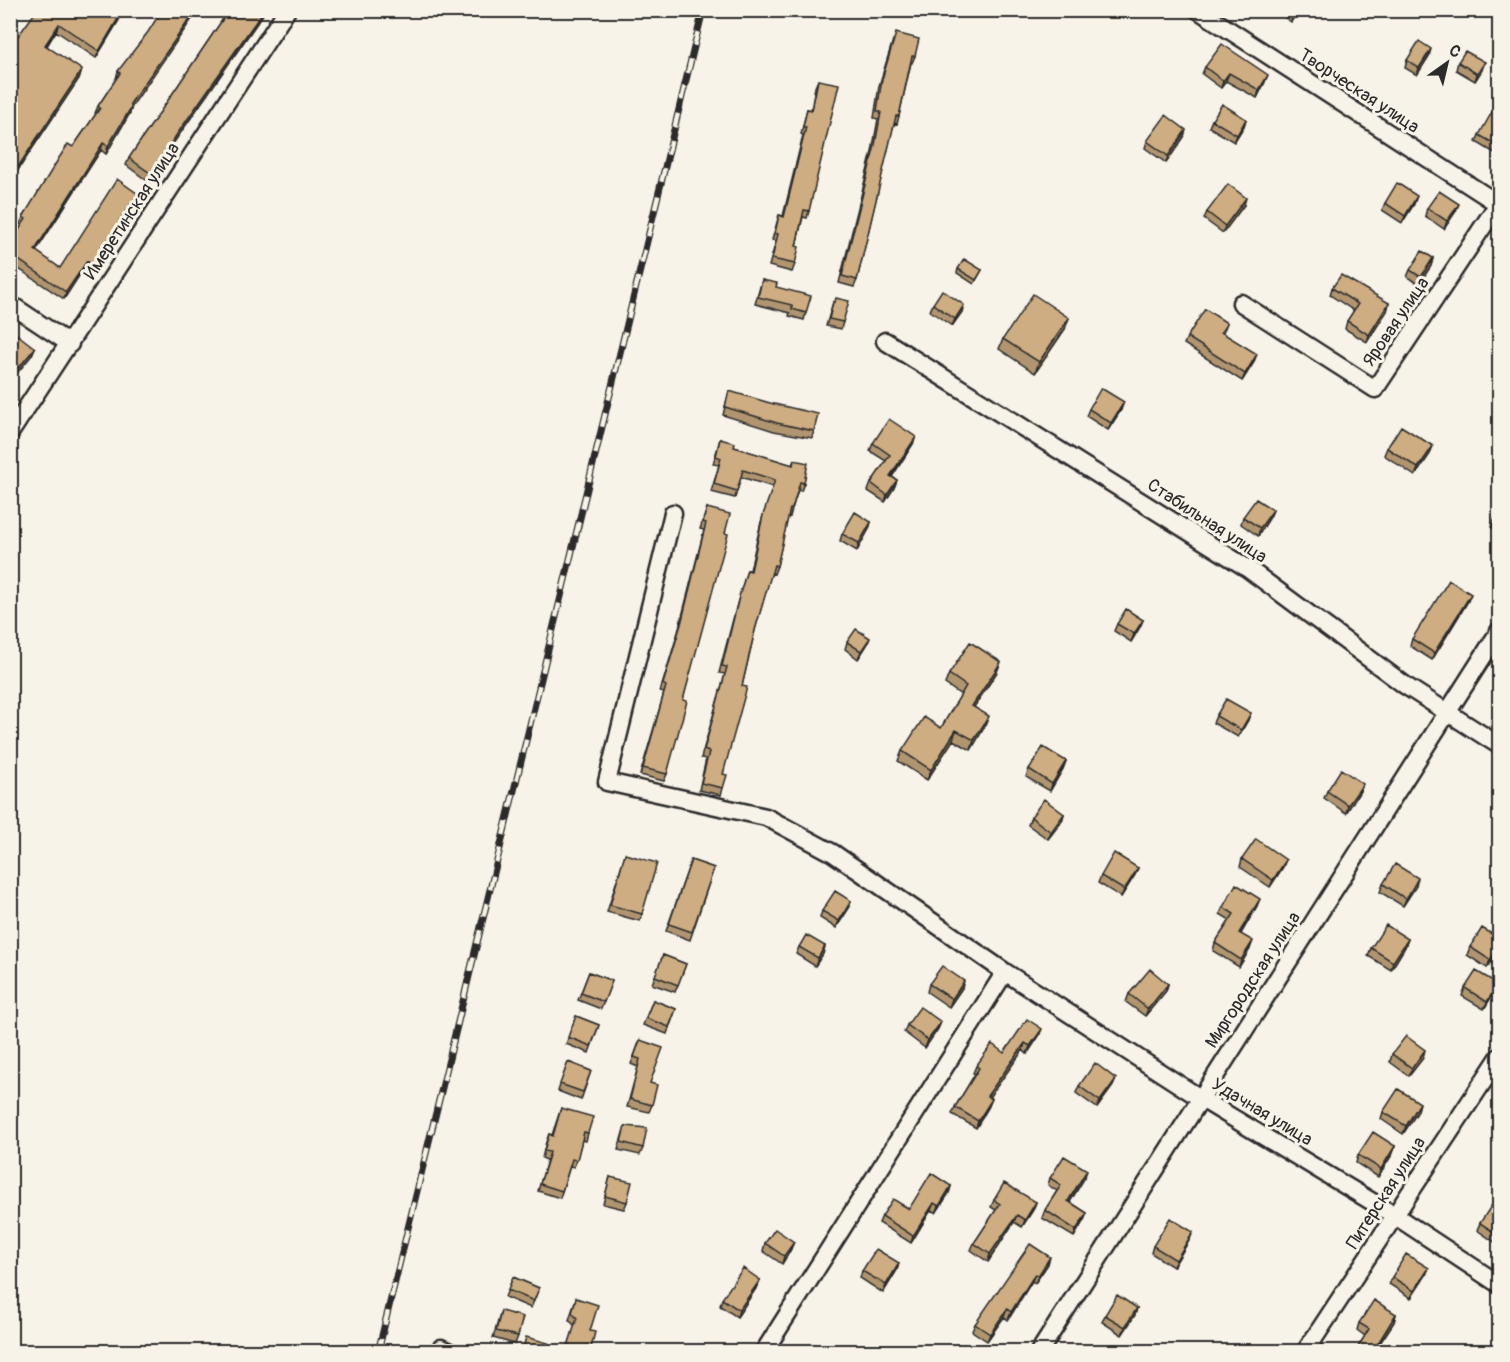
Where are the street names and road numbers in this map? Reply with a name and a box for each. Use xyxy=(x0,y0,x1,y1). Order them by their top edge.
street label: Творческая улица xyxy=(1294,44,1424,138)
street label: Имеретинская улица xyxy=(79,138,185,284)
street label: Яровая улица xyxy=(1358,273,1434,371)
street label: Стабильная улица xyxy=(1143,474,1271,568)
street label: Миргородская улица xyxy=(1200,907,1306,1053)
street label: Удачная улица xyxy=(1207,1073,1317,1151)
street label: Питерская улица xyxy=(1341,1133,1431,1253)

